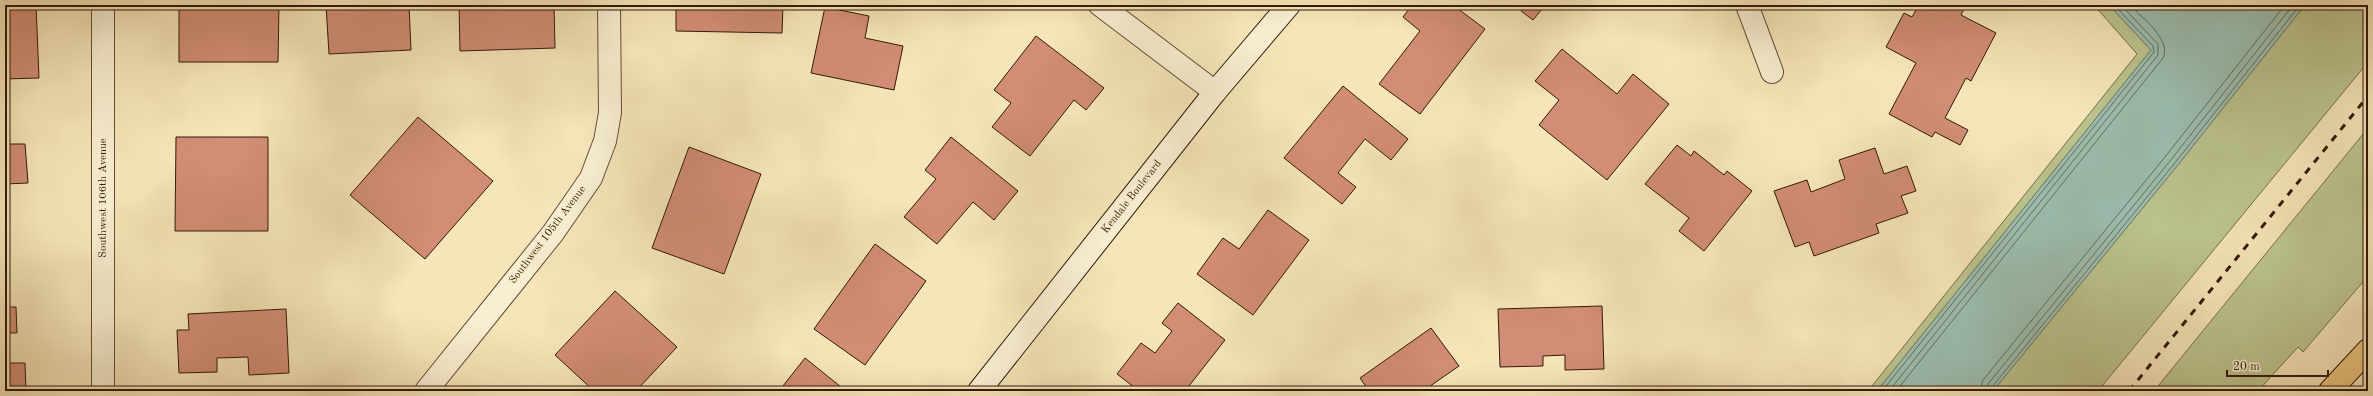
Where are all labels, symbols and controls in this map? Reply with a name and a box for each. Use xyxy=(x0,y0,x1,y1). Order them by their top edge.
street label: Southwest 106th Avenue xyxy=(98,138,109,258)
street label: Kendale Boulevard xyxy=(1100,158,1164,236)
street label: Southwest 105th Avenue xyxy=(508,184,588,286)
scale bar xyxy=(2227,352,2328,378)
text: 20 m xyxy=(2233,361,2260,373)

